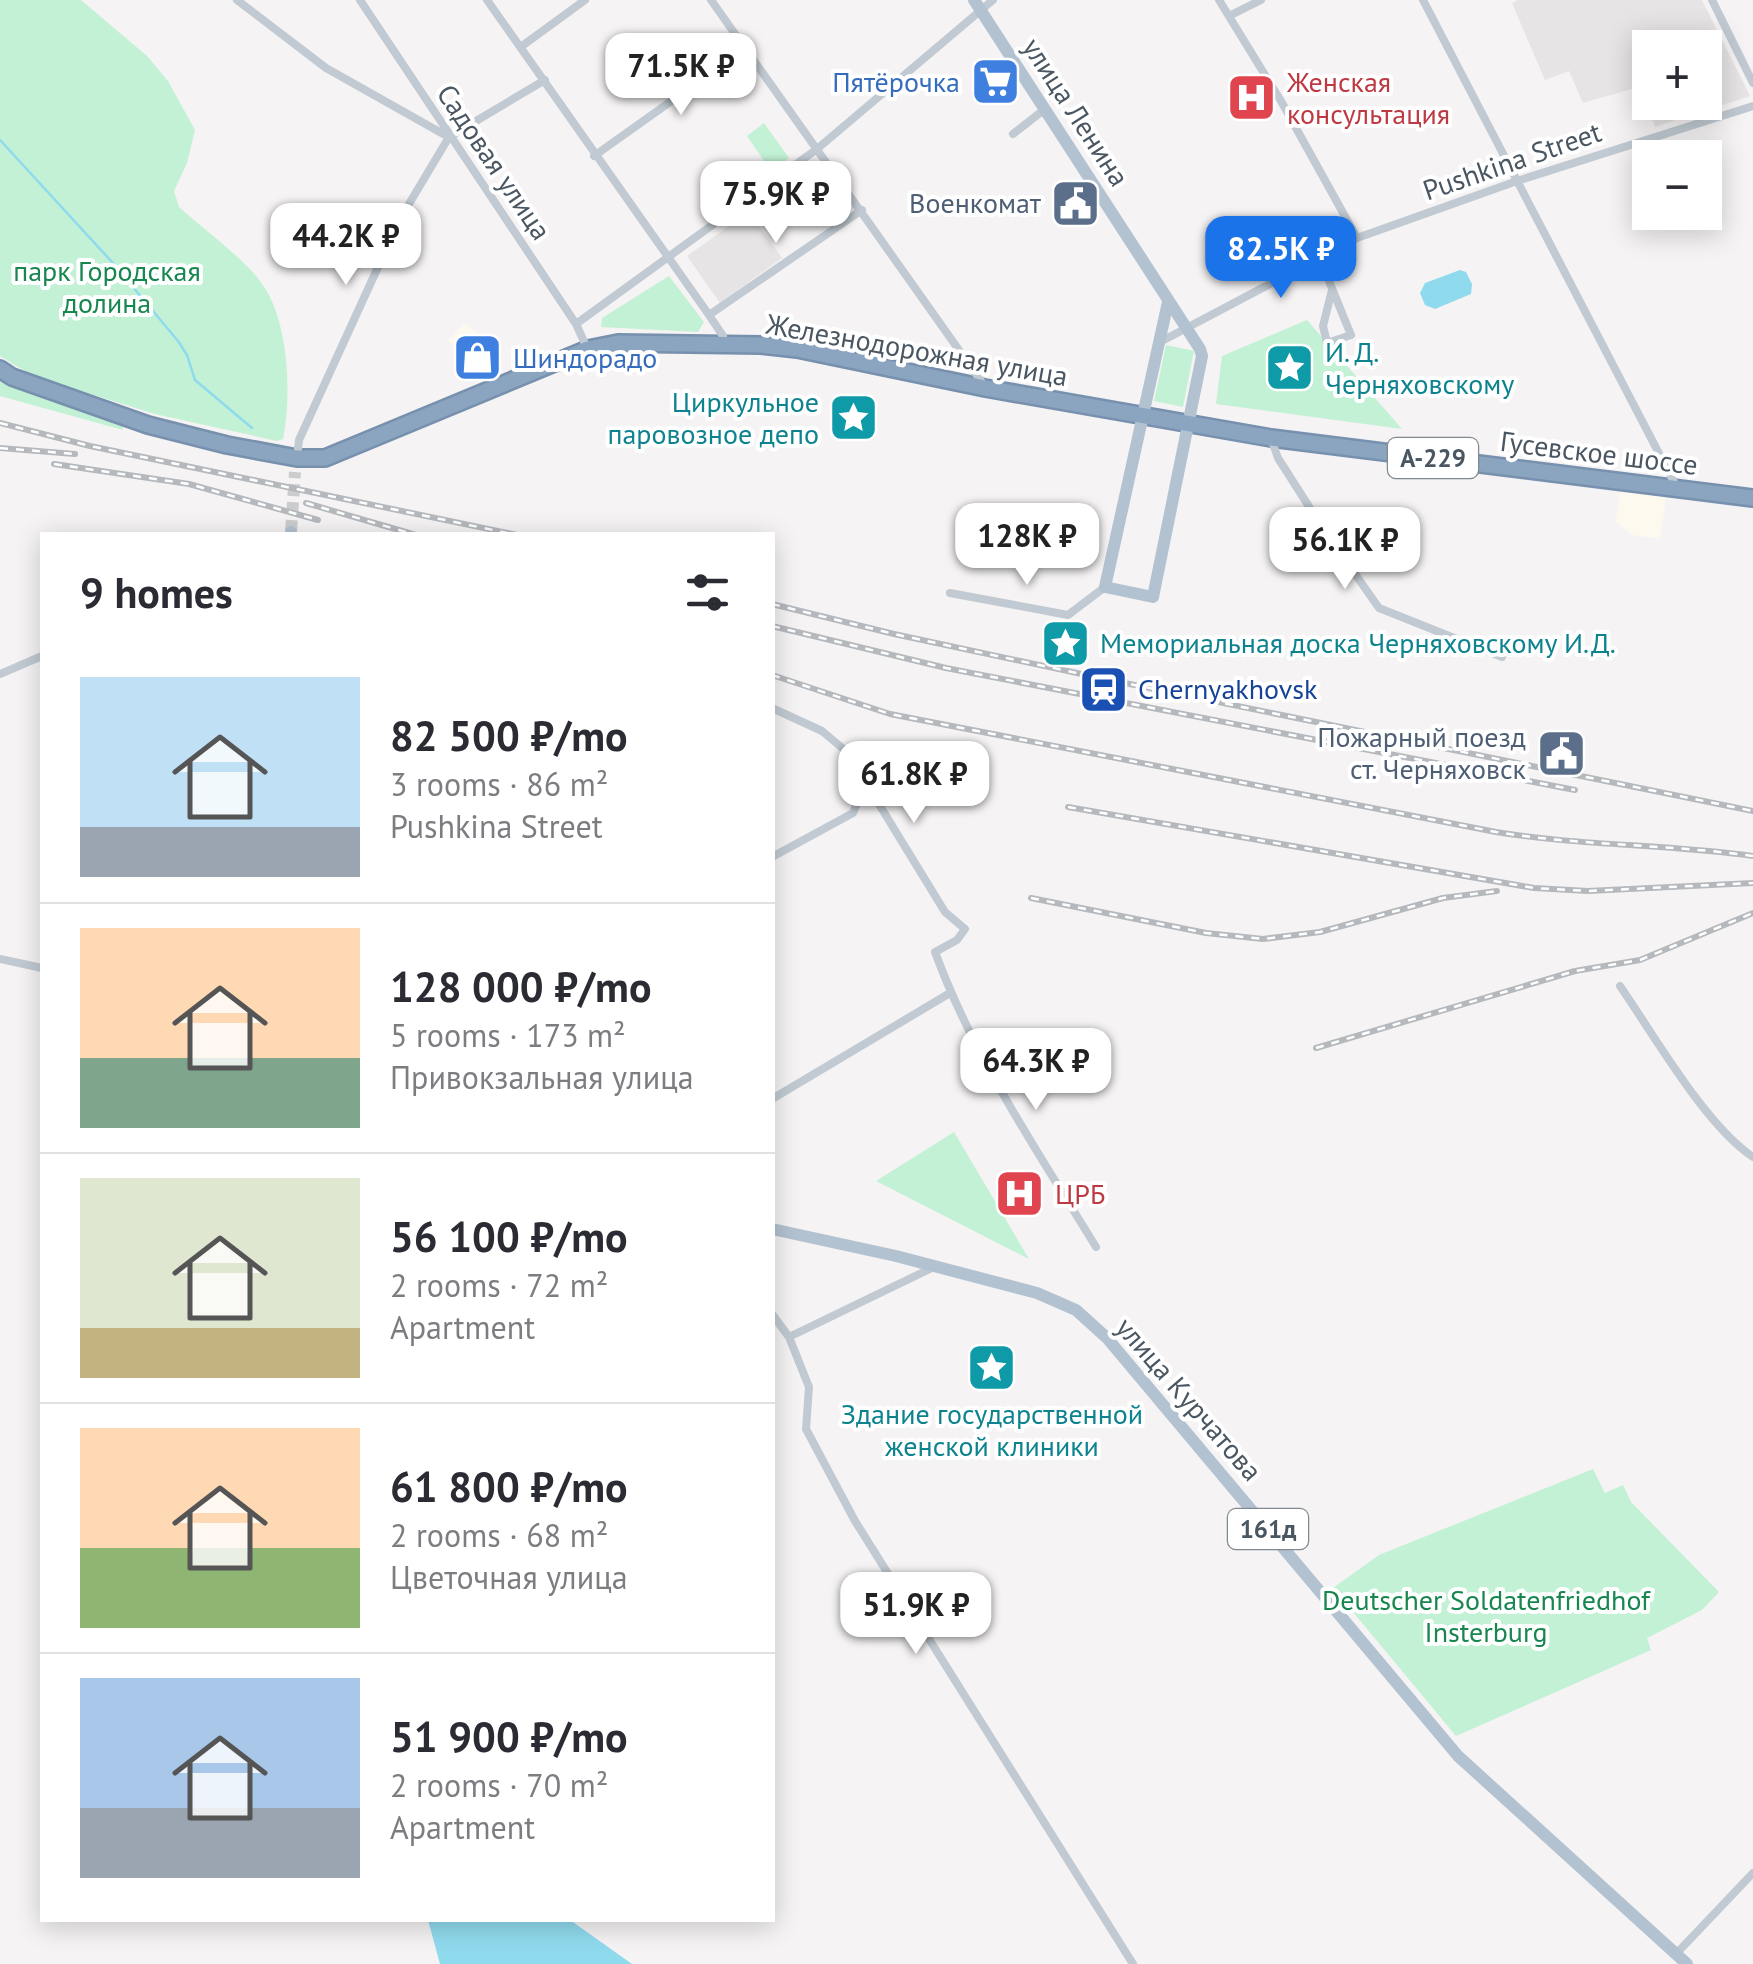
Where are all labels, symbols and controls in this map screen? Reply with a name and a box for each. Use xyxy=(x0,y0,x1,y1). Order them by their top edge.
map controls xyxy=(1632,30,1722,230)
button: + xyxy=(1632,30,1722,120)
street label: улица Ленина xyxy=(1015,31,1138,193)
pin: 71.5K ₽ xyxy=(589,33,773,118)
text: 71.5K ₽ xyxy=(627,44,735,86)
supermarket icon: Пятёрочка xyxy=(969,56,1021,108)
place label: Пятёрочка xyxy=(832,63,960,100)
place label: Женская консультация xyxy=(1286,63,1450,132)
hospital icon: Женская консультация xyxy=(1226,72,1278,124)
street label: Садовая улица xyxy=(429,77,560,247)
street label: Pushkina Street xyxy=(1418,113,1606,208)
button: − xyxy=(1632,140,1722,230)
pin: 75.9K ₽ xyxy=(684,161,868,246)
text: 75.9K ₽ xyxy=(722,172,830,214)
public building icon: Военкомат xyxy=(1050,177,1102,229)
place label: Военкомат xyxy=(909,184,1042,221)
pin: 44.2K ₽ xyxy=(254,203,438,288)
text: 44.2K ₽ xyxy=(292,214,400,256)
pin: 82.5K ₽ xyxy=(1189,216,1373,301)
text: 82.5K ₽ xyxy=(1227,227,1335,269)
park label: парк Городская долина xyxy=(13,252,201,321)
street label: Железнодорожная улица xyxy=(762,305,1071,394)
shop icon: Шиндорадо xyxy=(452,332,504,384)
place label: И. Д. Черняховскому xyxy=(1325,333,1514,402)
place label: Шиндорадо xyxy=(513,339,657,376)
place icon: И. Д. Черняховскому xyxy=(1264,342,1316,394)
place label: Циркульное паровозное депо xyxy=(607,383,819,452)
place icon: Циркульное паровозное депо xyxy=(828,392,880,444)
street label: Гусевское шоссе xyxy=(1498,422,1700,483)
road number: А-229 xyxy=(1388,438,1478,478)
pin: 128K ₽ xyxy=(946,503,1108,588)
pin: 56.1K ₽ xyxy=(1253,507,1437,592)
text: 128K ₽ xyxy=(977,514,1077,556)
text: 56.1K ₽ xyxy=(1291,518,1399,560)
text: 9 homes xyxy=(80,565,233,620)
icon: filters xyxy=(680,565,735,620)
place icon: Мемориальная доска Черняховскому И.Д. xyxy=(1039,617,1091,669)
place label: Мемориальная доска Черняховскому И.Д. xyxy=(1100,624,1616,661)
station icon: Chernyakhovsk xyxy=(1077,663,1129,715)
place label: Chernyakhovsk xyxy=(1138,670,1318,707)
text: 82 500 ₽/mo xyxy=(390,708,628,763)
icon: home xyxy=(160,717,280,837)
place label: Пожарный поезд ст. Черняховск xyxy=(1317,718,1527,787)
public building icon: Пожарный поезд ст. Черняховск xyxy=(1535,727,1587,779)
pin: 61.8K ₽ xyxy=(822,741,1006,826)
text: 61.8K ₽ xyxy=(860,752,968,794)
text: 3 rooms · 86 m² xyxy=(390,763,608,805)
text: Pushkina Street xyxy=(390,805,603,847)
text: 128 000 ₽/mo xyxy=(390,959,651,1014)
icon: home xyxy=(160,968,280,1088)
text: 5 rooms · 173 m² xyxy=(390,1014,626,1056)
pin: 64.3K ₽ xyxy=(944,1028,1128,1113)
text: 64.3K ₽ xyxy=(982,1039,1090,1081)
text: Привокзальная улица xyxy=(390,1056,694,1098)
hospital icon: ЦРБ xyxy=(994,1168,1046,1220)
place label: ЦРБ xyxy=(1055,1175,1105,1212)
text: 56 100 ₽/mo xyxy=(390,1209,628,1264)
icon: home xyxy=(160,1218,280,1338)
text: 2 rooms · 72 m² xyxy=(390,1264,608,1306)
text: Apartment xyxy=(390,1306,535,1348)
street label: улица Курчатова xyxy=(1108,1309,1271,1488)
place icon: Здание государственной женской клиники xyxy=(966,1341,1018,1393)
place label: Здание государственной женской клиники xyxy=(841,1395,1143,1464)
text: 61 800 ₽/mo xyxy=(390,1459,628,1514)
icon: home xyxy=(160,1468,280,1588)
road number: 161д xyxy=(1228,1509,1308,1549)
text: 2 rooms · 68 m² xyxy=(390,1514,608,1556)
text: Цветочная улица xyxy=(390,1556,628,1598)
pin: 51.9K ₽ xyxy=(824,1572,1008,1657)
park label: Deutscher Soldatenfriedhof Insterburg xyxy=(1322,1581,1651,1650)
text: 51.9K ₽ xyxy=(862,1583,970,1625)
text: 51 900 ₽/mo xyxy=(390,1709,628,1764)
icon: home xyxy=(160,1718,280,1838)
text: 2 rooms · 70 m² xyxy=(390,1764,608,1806)
text: Apartment xyxy=(390,1806,535,1848)

